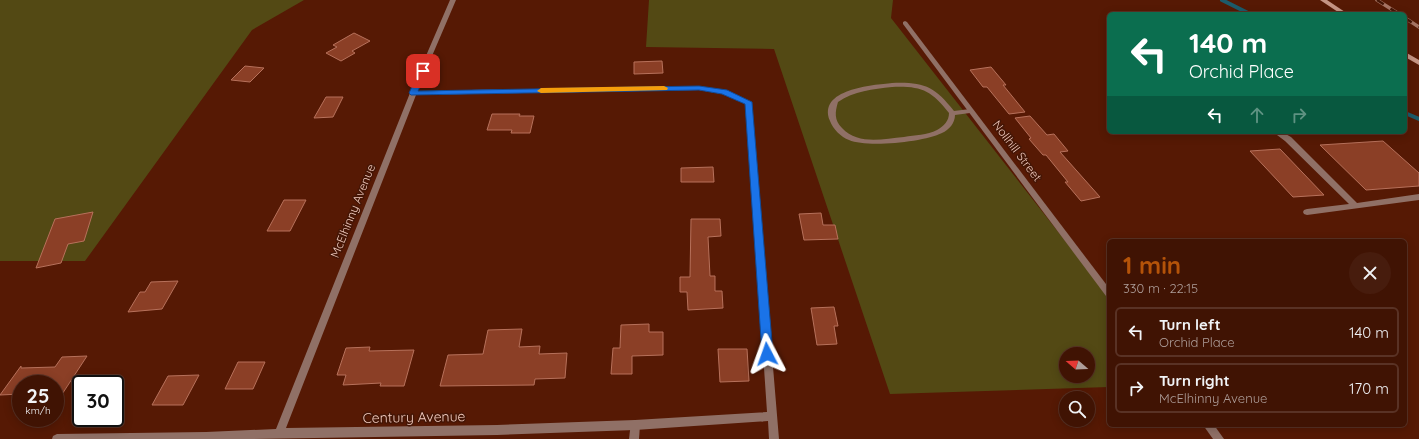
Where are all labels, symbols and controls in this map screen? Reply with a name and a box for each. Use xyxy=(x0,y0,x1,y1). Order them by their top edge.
text: 140 m xyxy=(1189,25,1267,60)
icon: left xyxy=(1123,28,1175,80)
pin xyxy=(406,54,440,88)
icon: arrive xyxy=(412,60,434,82)
text: Orchid Place xyxy=(1189,60,1294,83)
icon: left xyxy=(1204,104,1226,126)
icon: ahead xyxy=(1246,104,1268,126)
icon: right xyxy=(1288,104,1310,126)
street label: Nollhill Street xyxy=(990,117,1045,184)
street label: McElhinny Avenue xyxy=(327,161,378,260)
text: 1 min xyxy=(1123,250,1181,280)
button: close xyxy=(1349,252,1391,294)
text: 330 m · 22:15 xyxy=(1123,280,1198,296)
text: Turn left xyxy=(1159,315,1221,334)
icon: left xyxy=(1125,321,1147,343)
text: 140 m xyxy=(1349,323,1389,342)
position arrow xyxy=(746,333,788,375)
text: Orchid Place xyxy=(1159,334,1235,350)
north arrow xyxy=(1059,347,1095,383)
map controls xyxy=(1059,347,1095,427)
text: Turn right xyxy=(1159,371,1230,390)
speed limit sign: 30 xyxy=(72,375,124,427)
icon: right xyxy=(1125,377,1147,399)
text: 170 m xyxy=(1349,379,1389,398)
text: 25 xyxy=(27,383,49,408)
text: McElhinny Avenue xyxy=(1159,390,1267,406)
button: search xyxy=(1059,391,1095,427)
text: km/h xyxy=(25,404,51,417)
street label: Century Avenue xyxy=(362,407,466,427)

